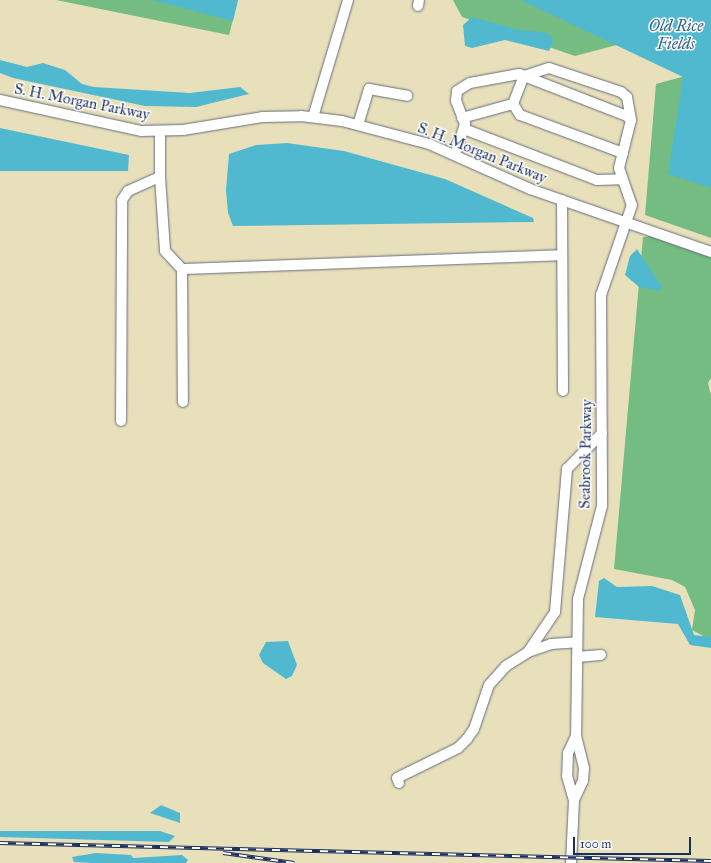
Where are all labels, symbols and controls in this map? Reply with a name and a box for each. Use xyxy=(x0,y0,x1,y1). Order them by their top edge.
water label: Old Rice Fields xyxy=(649,16,703,54)
street label: S. H. Morgan Parkway xyxy=(13,80,151,124)
street label: S. H. Morgan Parkway xyxy=(415,119,549,187)
street label: Seabrook Parkway xyxy=(576,399,596,509)
scale bar xyxy=(575,829,693,855)
text: 100 m xyxy=(580,837,611,851)

